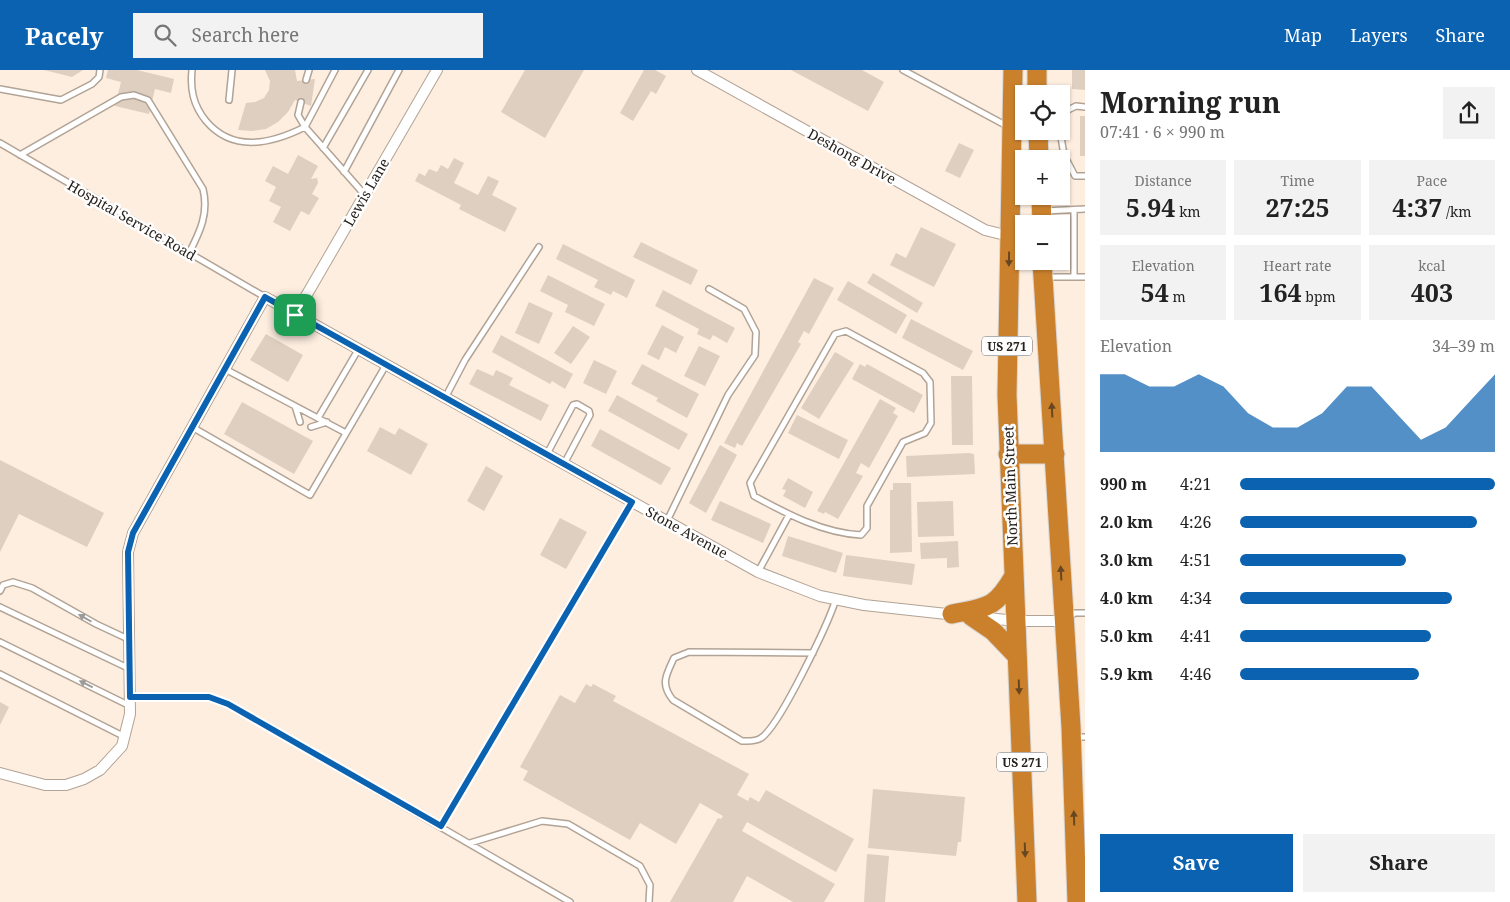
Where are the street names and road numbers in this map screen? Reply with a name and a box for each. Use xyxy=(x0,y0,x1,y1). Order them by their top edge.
street label: Deshong Drive xyxy=(805,124,899,188)
street label: Lewis Lane xyxy=(339,154,393,230)
street label: Hospital Service Road xyxy=(64,175,200,265)
road number: US 271 xyxy=(982,336,1032,356)
street label: North Main Street xyxy=(998,426,1022,546)
street label: Stone Avenue xyxy=(643,502,731,562)
road number: US 271 xyxy=(997,752,1047,772)

